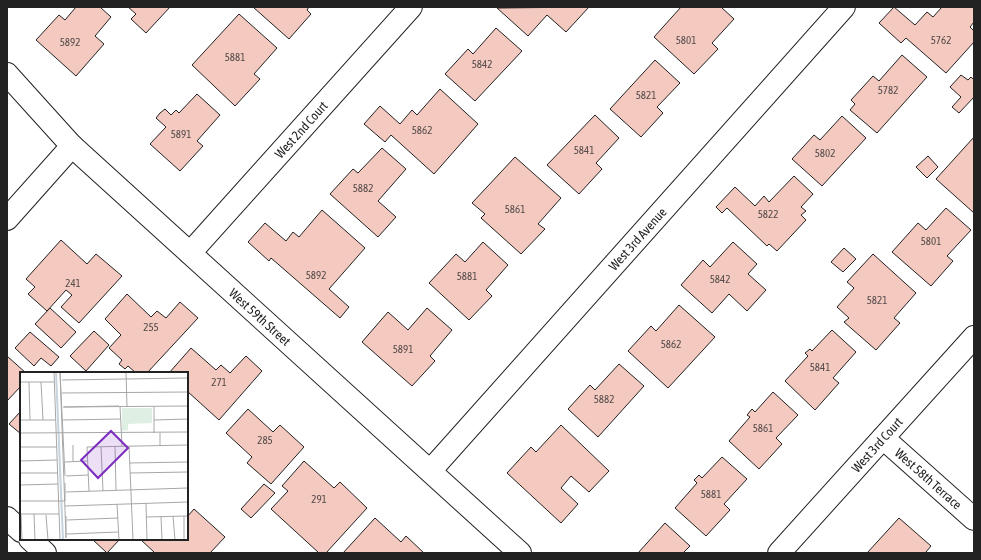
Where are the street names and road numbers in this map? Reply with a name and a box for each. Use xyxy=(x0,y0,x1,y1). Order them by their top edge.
street label: West 2nd Court xyxy=(272,98,331,161)
street label: West 3rd Avenue xyxy=(606,204,670,273)
street label: West 59th Street xyxy=(226,285,294,349)
street label: West 3rd Court xyxy=(849,414,906,475)
street label: West 58th Terrace xyxy=(892,445,965,513)

